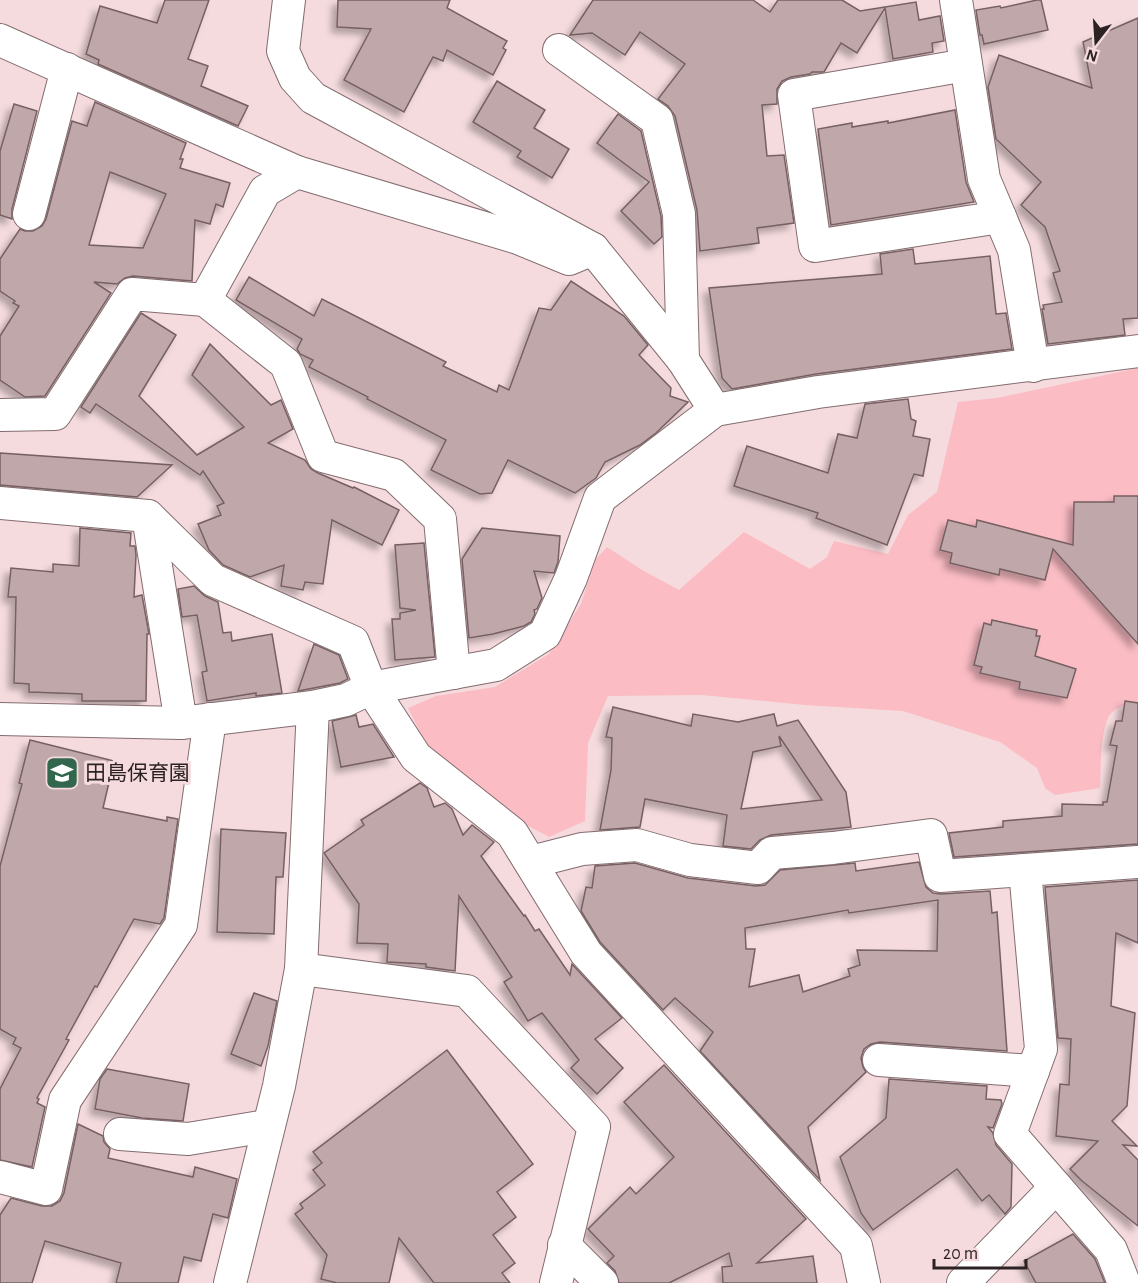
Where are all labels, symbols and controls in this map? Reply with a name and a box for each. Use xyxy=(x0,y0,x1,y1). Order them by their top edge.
north arrow xyxy=(1066,12,1126,72)
text: N xyxy=(1084,46,1100,65)
school or university icon: 田島保育園 xyxy=(44,755,80,791)
place label: 田島保育園 xyxy=(85,762,190,784)
scale bar xyxy=(934,1232,1026,1270)
text: 20 m xyxy=(943,1245,978,1263)

